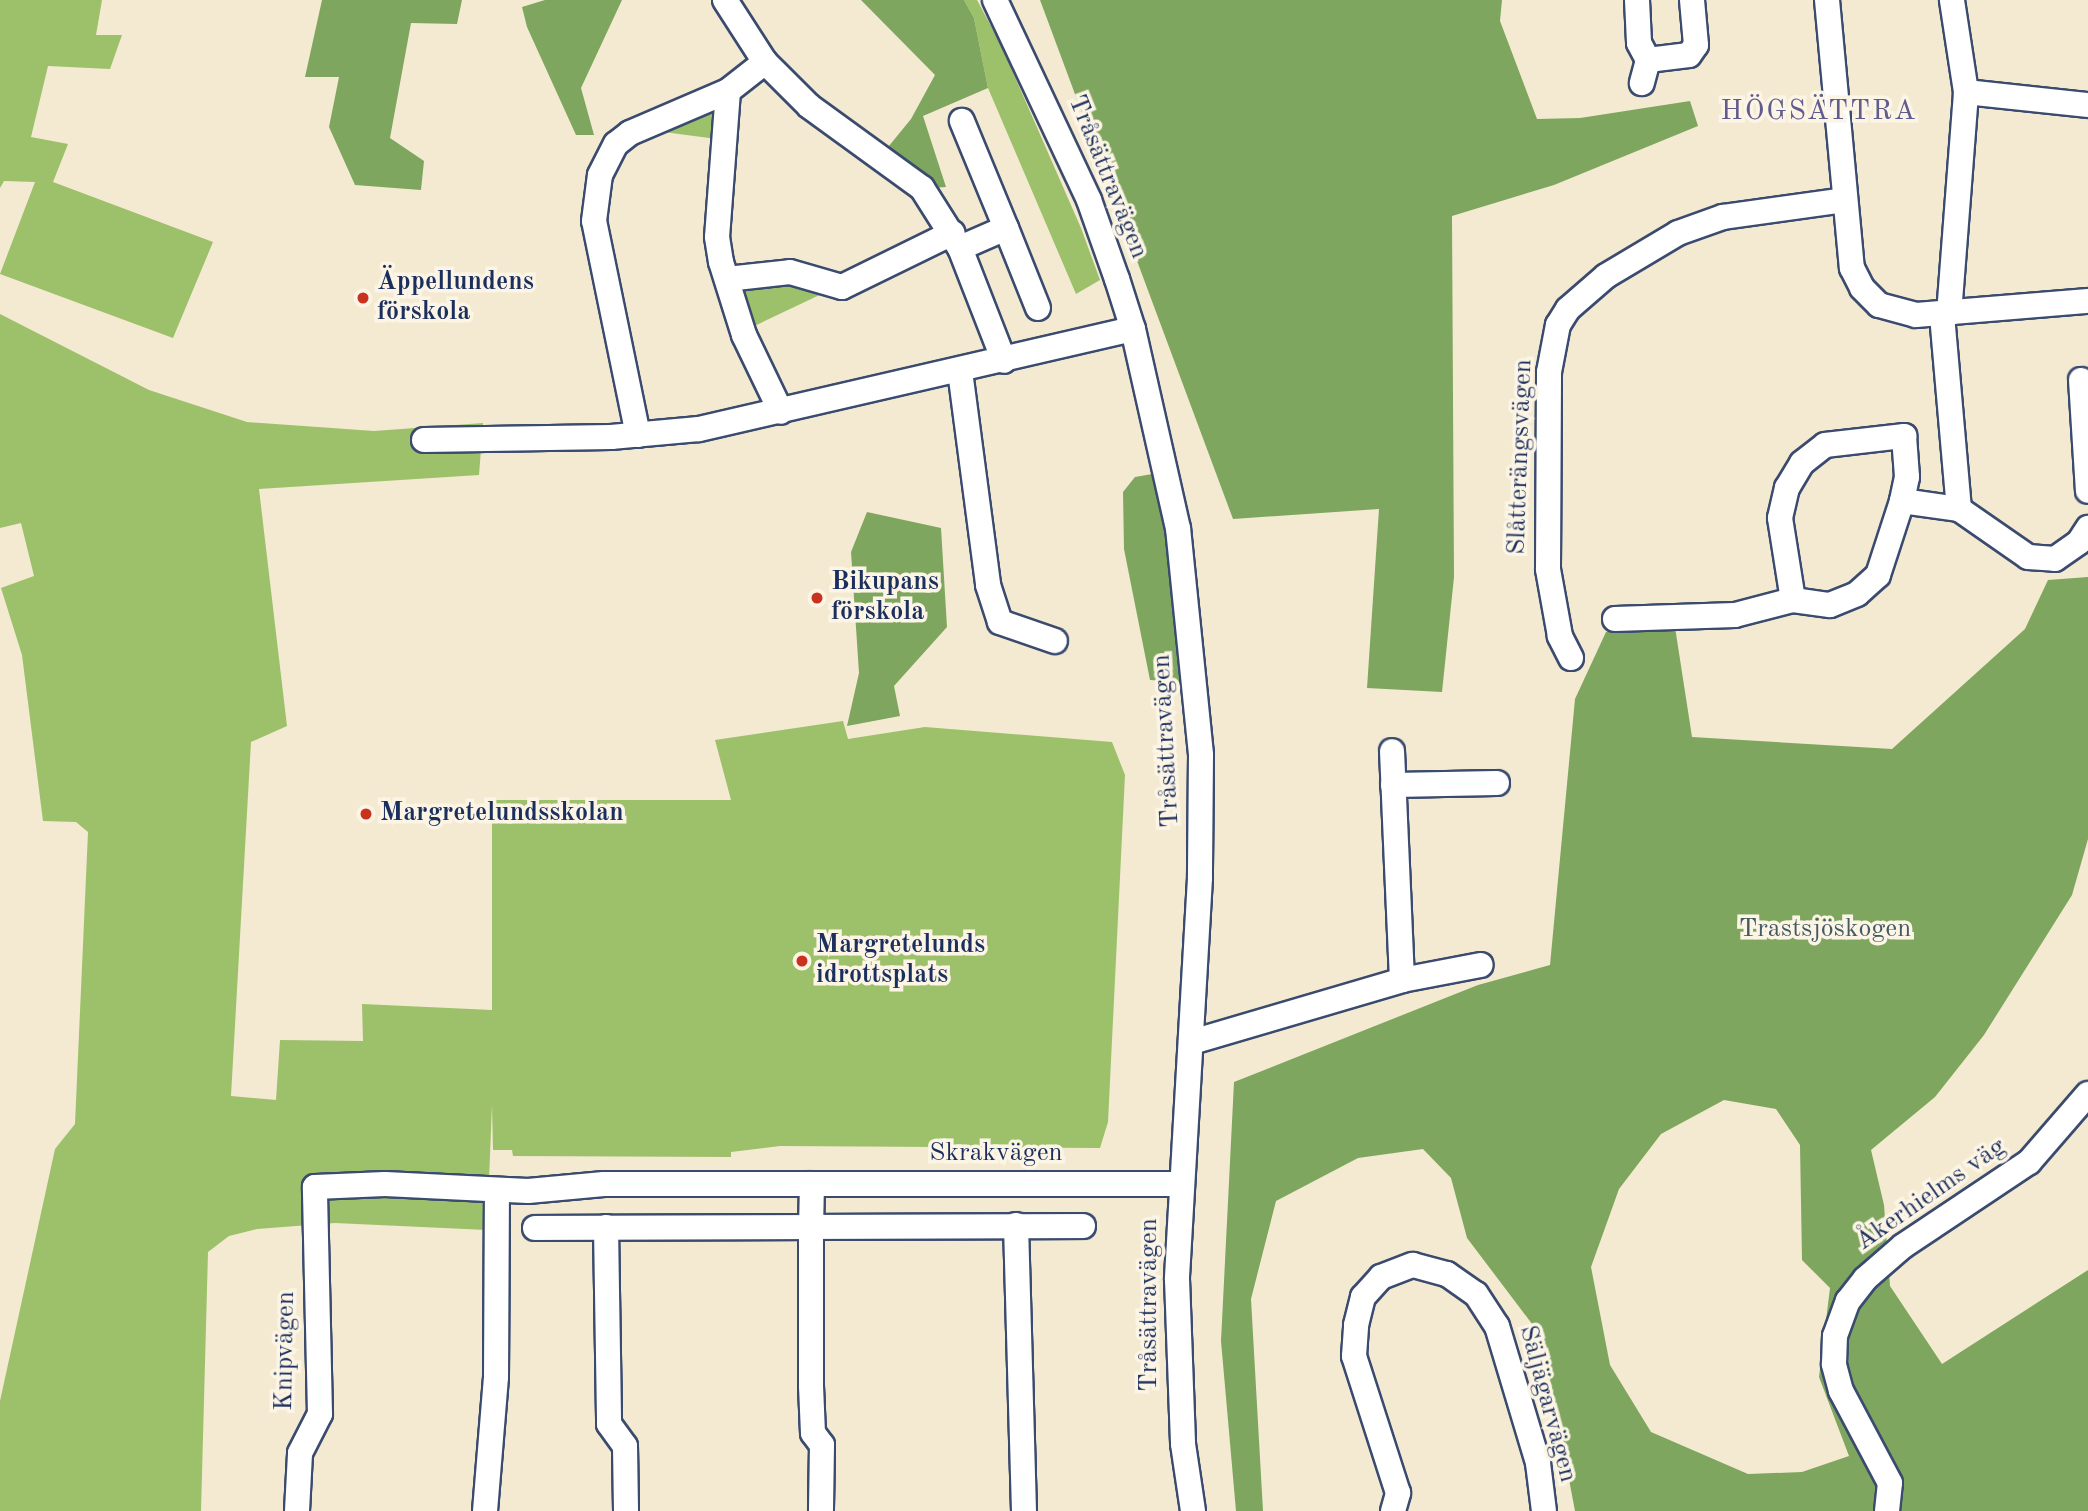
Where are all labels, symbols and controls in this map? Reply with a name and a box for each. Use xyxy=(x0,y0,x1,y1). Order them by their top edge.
street label: Tråsättravägen xyxy=(1060,91,1154,263)
district label: HÖGSÄTTRA xyxy=(1722,95,1916,129)
place label: Äppellundens förskola xyxy=(377,267,534,328)
marker: Äppellundens förskola xyxy=(355,290,371,306)
street label: Slåtterängsvägen xyxy=(1502,359,1540,555)
place label: Bikupans förskola xyxy=(831,567,939,628)
marker: Bikupans förskola xyxy=(809,590,825,606)
street label: Tråsättravägen xyxy=(1147,653,1187,829)
place label: Margretelundsskolan xyxy=(380,798,624,830)
marker: Margretelundsskolan xyxy=(358,806,374,822)
park label: Trastsjöskogen xyxy=(1739,914,1911,946)
place label: Margretelunds idrottsplats xyxy=(816,930,985,992)
marker: Margretelunds idrottsplats xyxy=(794,953,810,969)
street label: Åkerhielms väg xyxy=(1850,1132,2012,1258)
street label: Skrakvägen xyxy=(929,1138,1063,1170)
street label: Tråsättravägen xyxy=(1134,1218,1166,1392)
street label: Knipvägen xyxy=(269,1291,303,1411)
street label: Säljägarvägen xyxy=(1511,1322,1583,1486)

